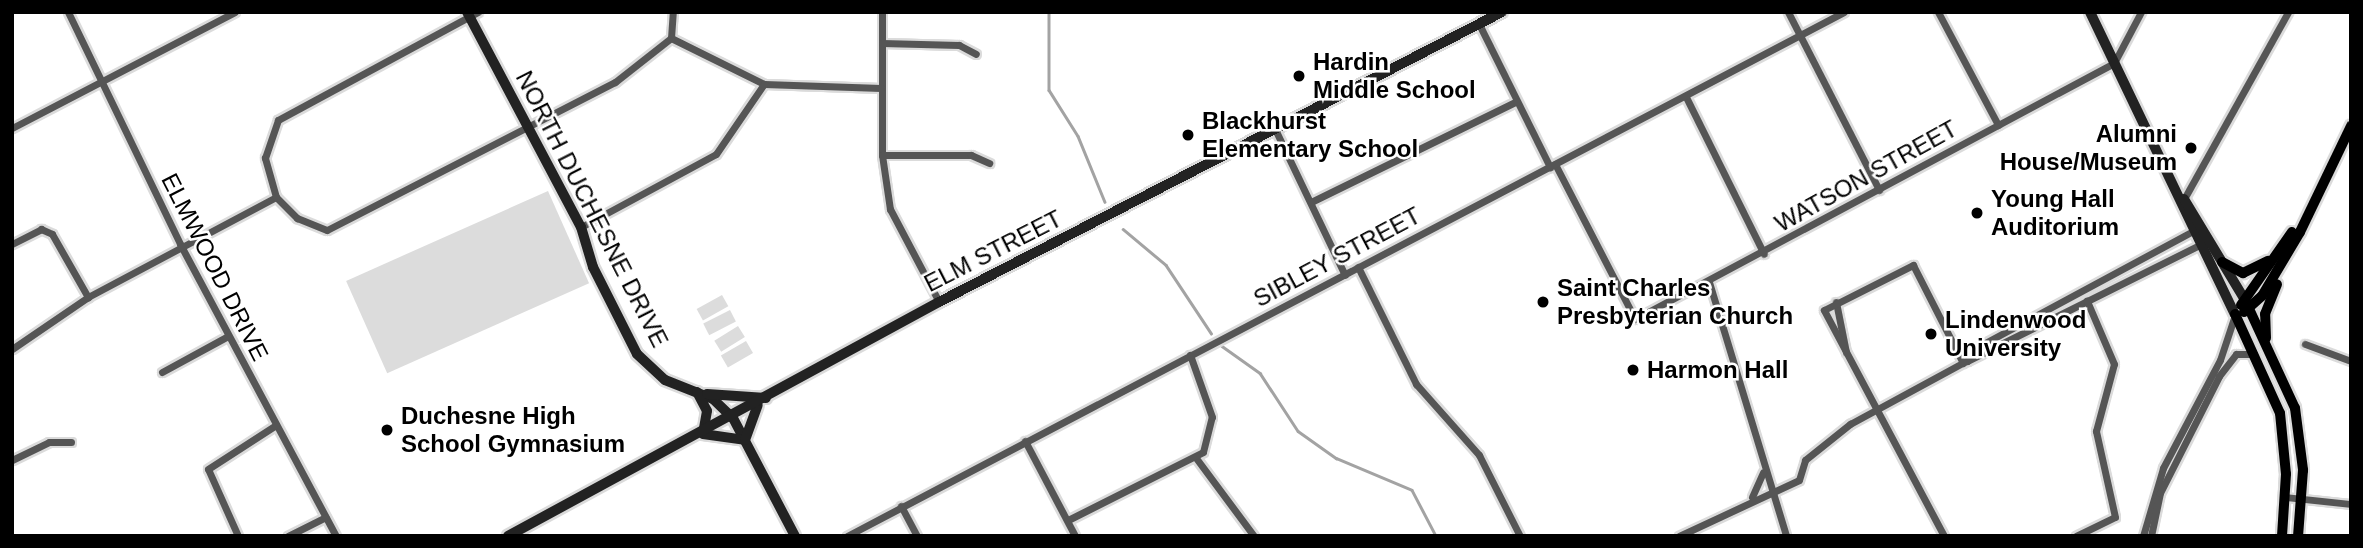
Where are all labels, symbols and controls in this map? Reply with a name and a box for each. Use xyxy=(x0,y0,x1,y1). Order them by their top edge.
place label: Hardin Middle School xyxy=(1313,48,1476,104)
street label: NORTH DUCHESNE DRIVE xyxy=(510,66,674,352)
marker: Hardin Middle School xyxy=(1291,68,1307,84)
place label: Blackhurst Elementary School xyxy=(1202,107,1418,163)
street label: WATSON STREET xyxy=(1770,114,1962,238)
place label: Alumni House/Museum xyxy=(2000,120,2177,176)
marker: Blackhurst Elementary School xyxy=(1180,127,1196,143)
marker: Alumni House/Museum xyxy=(2183,140,2199,156)
street label: ELMWOOD DRIVE xyxy=(155,168,275,366)
place label: Young Hall Auditorium xyxy=(1991,185,2119,241)
street label: SIBLEY STREET xyxy=(1248,201,1426,313)
street label: ELM STREET xyxy=(919,204,1067,298)
marker: Young Hall Auditorium xyxy=(1969,205,1985,221)
place label: Saint Charles Presbyterian Church xyxy=(1557,274,1793,330)
marker: Saint Charles Presbyterian Church xyxy=(1535,294,1551,310)
place label: Lindenwood University xyxy=(1945,306,2086,362)
marker: Lindenwood University xyxy=(1923,326,1939,342)
place label: Harmon Hall xyxy=(1647,356,1788,384)
marker: Harmon Hall xyxy=(1625,362,1641,378)
place label: Duchesne High School Gymnasium xyxy=(401,402,625,458)
marker: Duchesne High School Gymnasium xyxy=(379,422,395,438)

